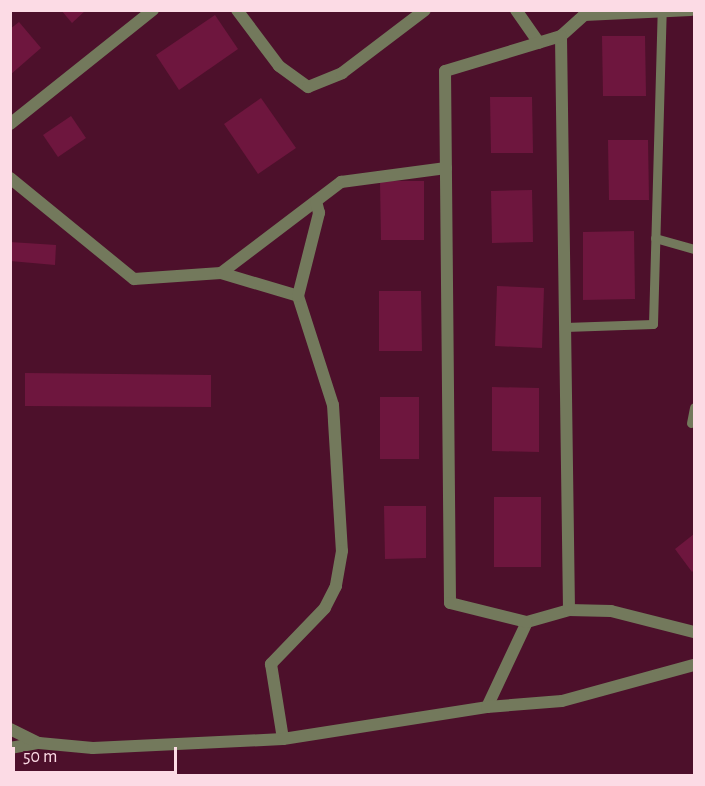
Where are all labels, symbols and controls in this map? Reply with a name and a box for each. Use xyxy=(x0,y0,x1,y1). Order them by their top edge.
scale bar xyxy=(15,735,180,773)
text: 50 m xyxy=(23,748,57,766)

